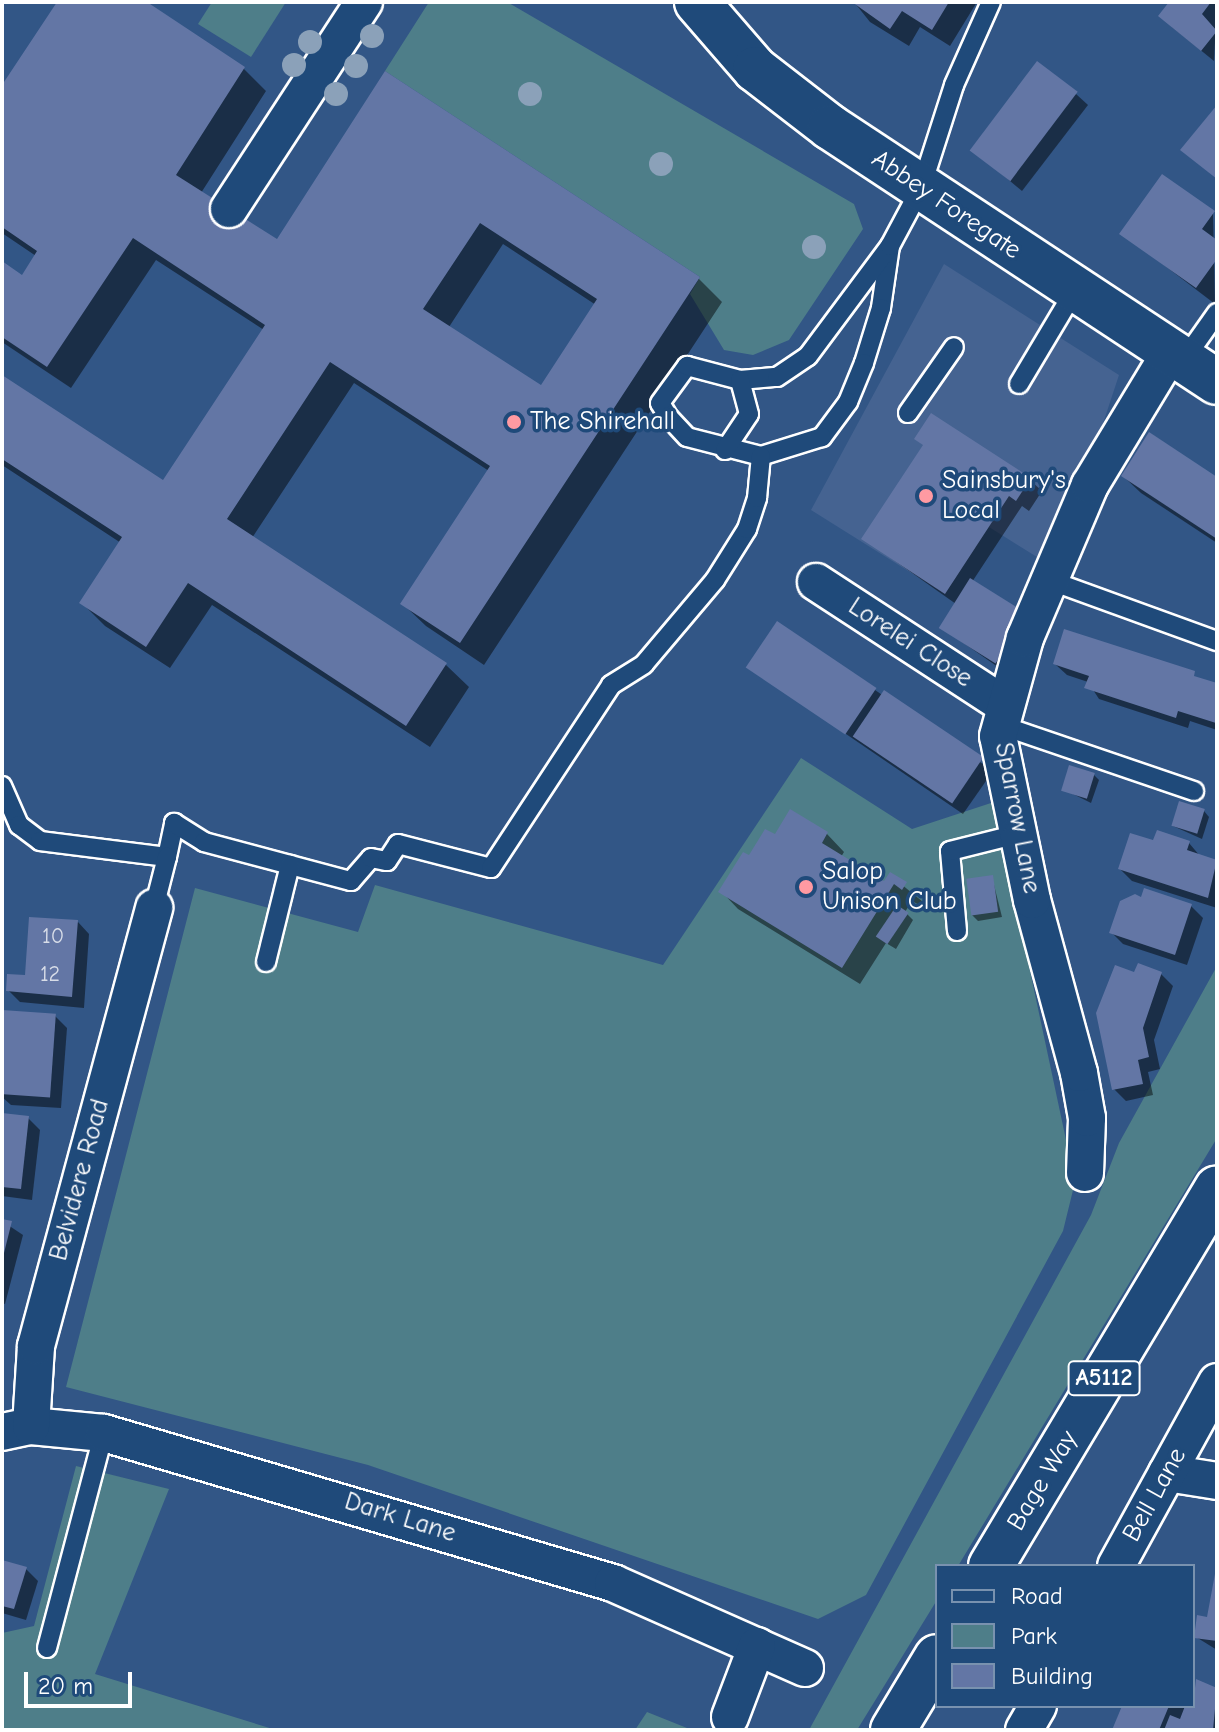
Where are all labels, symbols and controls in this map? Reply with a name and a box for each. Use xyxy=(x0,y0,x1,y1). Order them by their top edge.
street label: Abbey Foregate xyxy=(865,144,1027,266)
place label: The Shirehall xyxy=(530,406,675,438)
marker: The Shirehall xyxy=(505,413,523,431)
place label: Sainsbury's Local xyxy=(942,465,1066,526)
marker: Sainsbury's Local xyxy=(917,487,935,505)
street label: Lorelei Close xyxy=(842,591,978,695)
street label: Sparrow Lane xyxy=(987,740,1047,896)
place label: Salop Unison Club xyxy=(822,856,957,918)
marker: Salop Unison Club xyxy=(797,878,815,896)
house number: 10 xyxy=(42,924,64,950)
house number: 12 xyxy=(40,962,60,988)
street label: Belvidere Road xyxy=(43,1096,117,1264)
road number: A5112 xyxy=(1066,1358,1142,1398)
street label: Bage Way xyxy=(1001,1425,1085,1537)
street label: Bell Lane xyxy=(1116,1443,1194,1547)
street label: Dark Lane xyxy=(341,1486,459,1550)
legend xyxy=(935,1564,1195,1708)
text: Road xyxy=(1011,1582,1063,1610)
text: Park xyxy=(1011,1622,1057,1650)
scale bar xyxy=(28,1656,136,1706)
text: Building xyxy=(1011,1662,1093,1690)
text: 20 m xyxy=(38,1672,93,1700)

